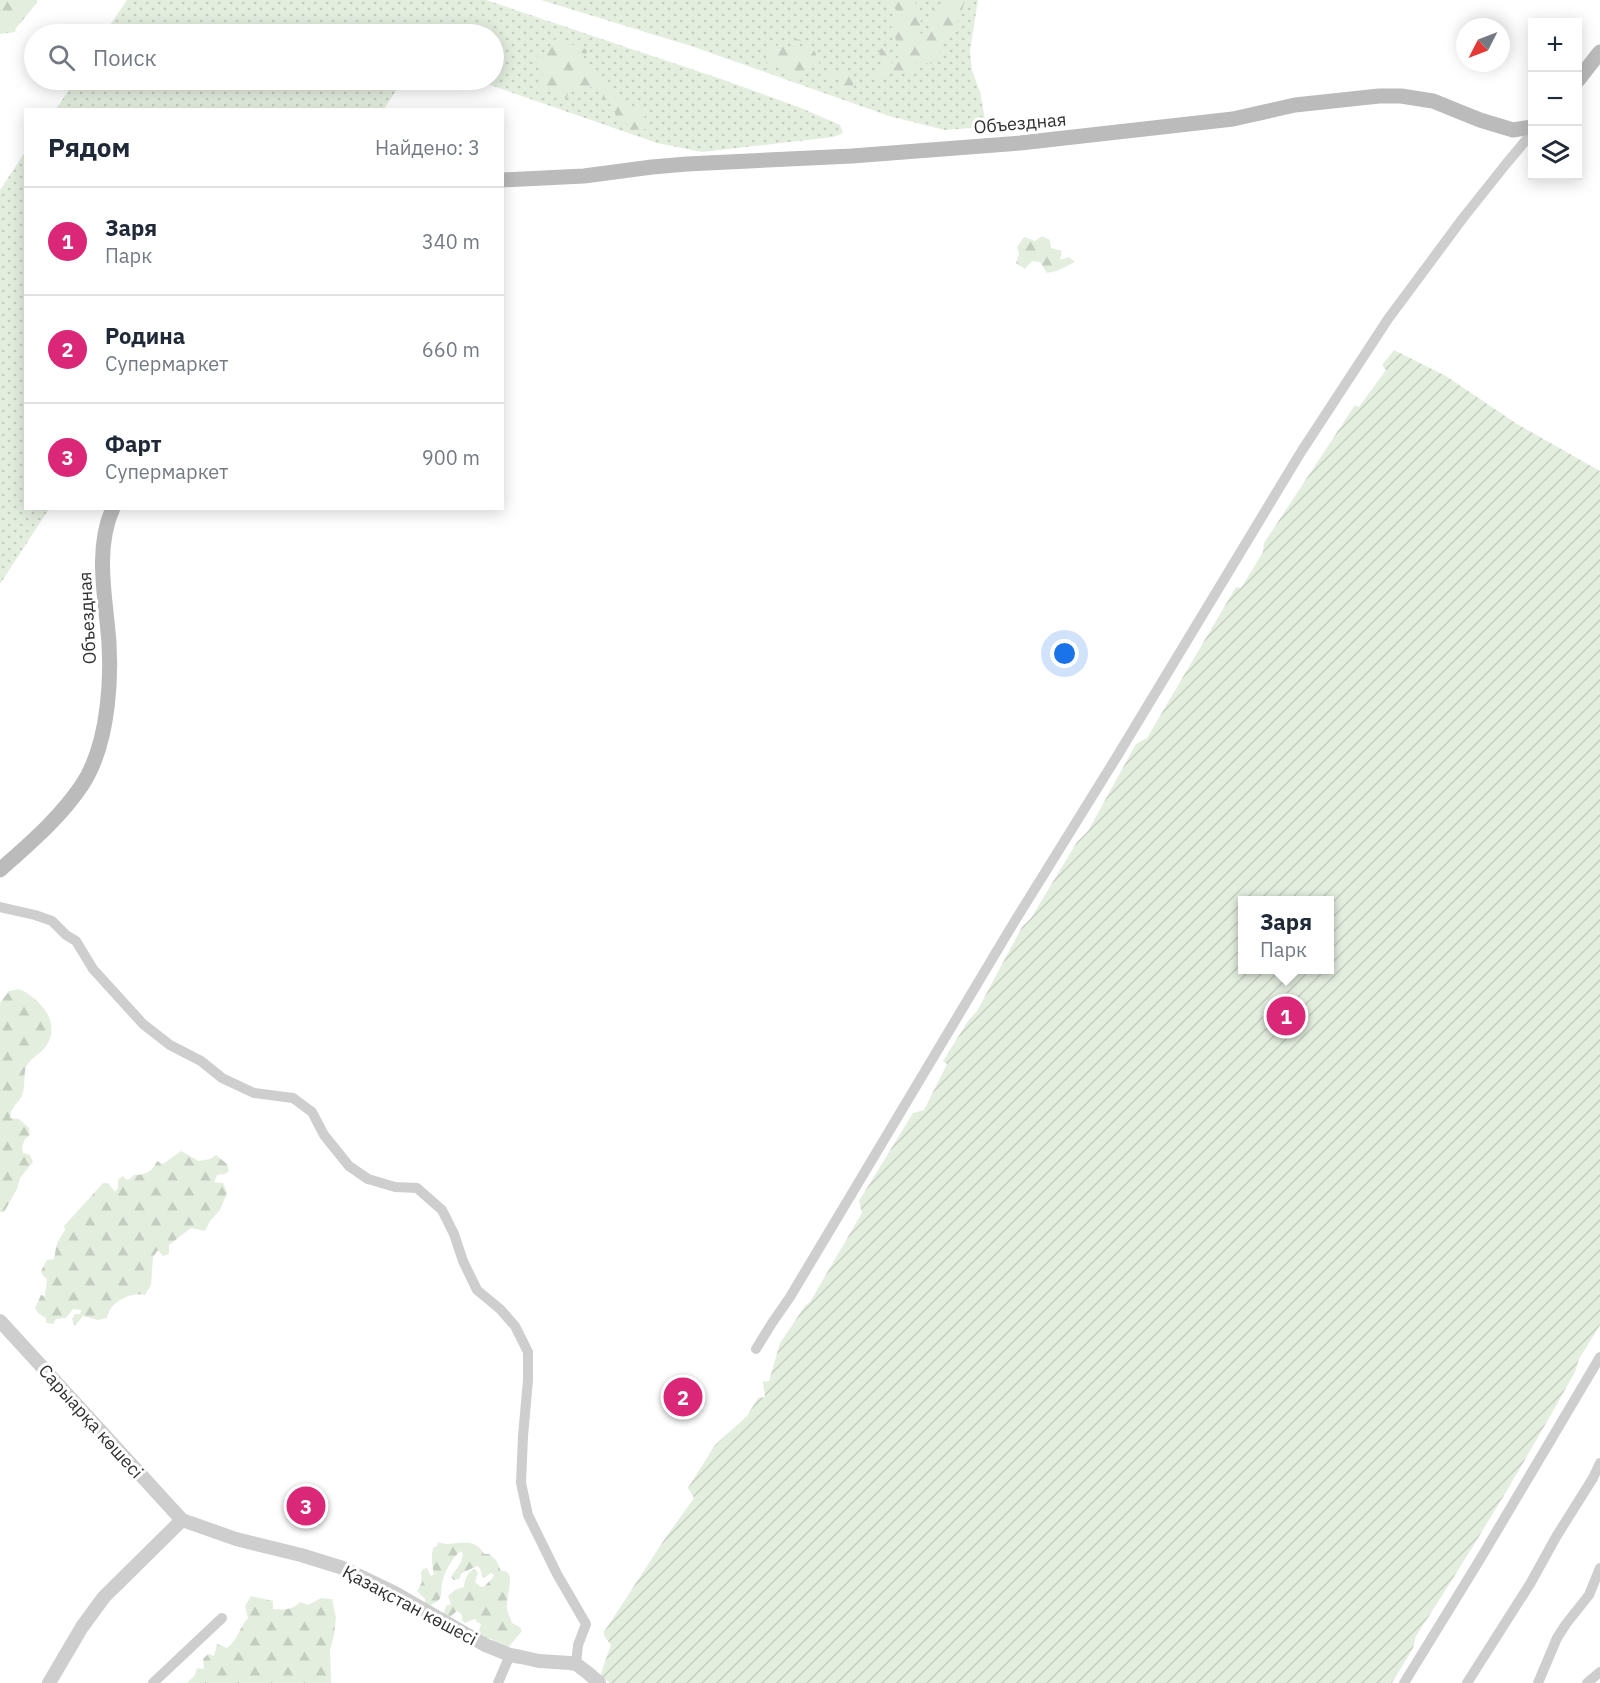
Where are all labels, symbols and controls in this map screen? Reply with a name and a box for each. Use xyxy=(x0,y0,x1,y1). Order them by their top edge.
north arrow xyxy=(1456,18,1510,72)
map controls xyxy=(1528,18,1582,180)
button: + xyxy=(1528,18,1582,72)
search box xyxy=(24,24,504,90)
icon: search xyxy=(45,41,78,74)
text: Поиск xyxy=(93,43,157,72)
button: − xyxy=(1528,72,1582,126)
street label: Объездная xyxy=(973,108,1067,138)
button: layers xyxy=(1528,126,1582,180)
text: Рядом xyxy=(48,130,130,164)
text: Найдено: 3 xyxy=(375,134,480,161)
text: Заря xyxy=(105,213,157,242)
text: 1 xyxy=(62,228,74,255)
text: 340 m xyxy=(422,228,480,255)
text: Парк xyxy=(105,242,152,269)
text: Родина xyxy=(105,321,185,350)
text: 2 xyxy=(62,336,74,363)
text: 660 m xyxy=(422,336,480,363)
text: Супермаркет xyxy=(105,350,228,377)
text: Фарт xyxy=(105,429,162,458)
text: 3 xyxy=(62,444,74,471)
text: 900 m xyxy=(422,444,480,471)
text: Супермаркет xyxy=(105,458,228,485)
street label: Объездная xyxy=(73,571,101,665)
your location xyxy=(1050,639,1079,668)
popup xyxy=(1238,896,1334,974)
text: Заря xyxy=(1260,907,1312,936)
text: Парк xyxy=(1260,936,1307,963)
pin: 1 xyxy=(1266,994,1306,1038)
street label: Сарыарқа көшесі xyxy=(34,1359,148,1483)
pin: 2 xyxy=(664,1374,702,1420)
pin: 3 xyxy=(286,1484,326,1528)
street label: Қазақстан көшесі xyxy=(339,1560,481,1650)

